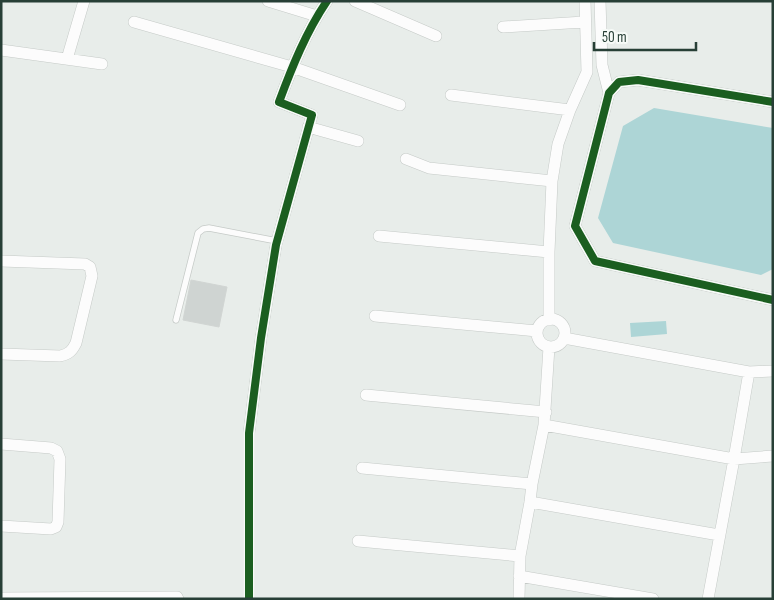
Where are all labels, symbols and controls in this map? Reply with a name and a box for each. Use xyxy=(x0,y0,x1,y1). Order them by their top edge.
scale bar xyxy=(594,20,696,52)
text: 50 m xyxy=(602,28,627,47)

